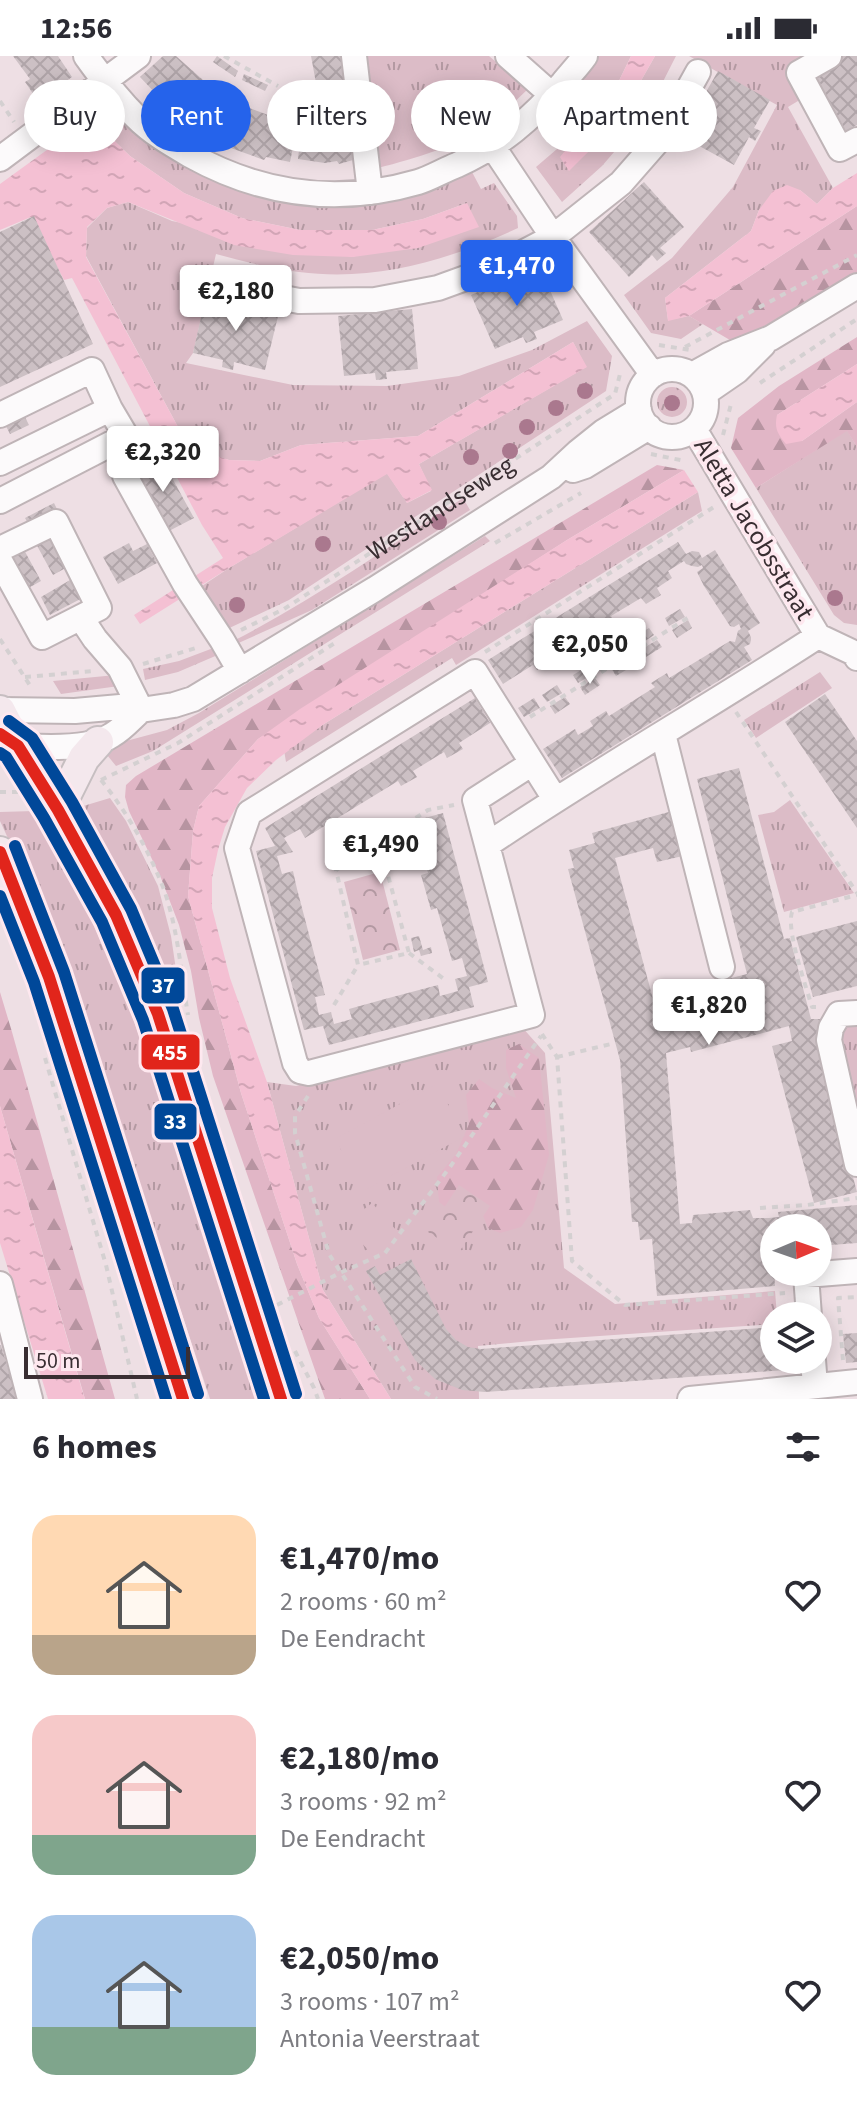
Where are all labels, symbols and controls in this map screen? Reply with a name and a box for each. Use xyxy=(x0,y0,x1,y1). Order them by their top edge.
text: 12:56 xyxy=(40,7,112,50)
chip: Buy xyxy=(24,80,125,152)
chip: Rent xyxy=(141,80,251,152)
chip: Filters xyxy=(267,80,395,152)
chip: New xyxy=(411,80,520,152)
chip: Apartment xyxy=(536,80,717,152)
pin: €1,470 xyxy=(452,240,582,308)
text: €1,470 xyxy=(479,247,555,284)
pin: €2,180 xyxy=(171,265,301,333)
text: €2,180 xyxy=(198,272,274,309)
pin: €2,320 xyxy=(98,426,228,494)
street label: Aletta Jacobsstraat xyxy=(685,431,823,627)
text: €2,320 xyxy=(125,433,201,470)
street label: Westlandseweg xyxy=(359,446,521,569)
pin: €2,050 xyxy=(525,618,655,686)
text: €2,050 xyxy=(552,625,628,662)
pin: €1,490 xyxy=(316,818,446,886)
text: €1,490 xyxy=(343,825,419,862)
line badge: 37 xyxy=(140,966,186,1005)
text: 37 xyxy=(151,970,175,1002)
pin: €1,820 xyxy=(644,979,774,1047)
text: €1,820 xyxy=(671,986,747,1023)
line badge: 455 xyxy=(140,1033,201,1071)
text: 455 xyxy=(153,1037,187,1069)
line badge: 33 xyxy=(153,1102,198,1141)
text: 33 xyxy=(163,1106,187,1138)
north arrow xyxy=(760,1214,832,1286)
map controls xyxy=(760,1214,832,1374)
button: layers xyxy=(760,1302,832,1374)
scale bar xyxy=(24,1343,190,1379)
text: 50 m xyxy=(36,1345,81,1377)
text: 6 homes xyxy=(32,1423,157,1472)
icon: filters xyxy=(781,1425,825,1469)
text: €1,470/mo xyxy=(280,1534,440,1583)
icon: home xyxy=(96,1547,192,1643)
icon: heart xyxy=(781,1573,825,1617)
text: 2 rooms · 60 m² xyxy=(280,1583,447,1620)
text: De Eendracht xyxy=(280,1620,425,1657)
text: €2,180/mo xyxy=(280,1734,440,1783)
icon: home xyxy=(96,1747,192,1843)
icon: heart xyxy=(781,1773,825,1817)
text: 3 rooms · 92 m² xyxy=(280,1783,447,1820)
text: De Eendracht xyxy=(280,1820,425,1857)
text: €2,050/mo xyxy=(280,1934,440,1983)
icon: home xyxy=(96,1947,192,2043)
icon: heart xyxy=(781,1973,825,2017)
text: 3 rooms · 107 m² xyxy=(280,1983,459,2020)
text: Antonia Veerstraat xyxy=(280,2020,480,2057)

